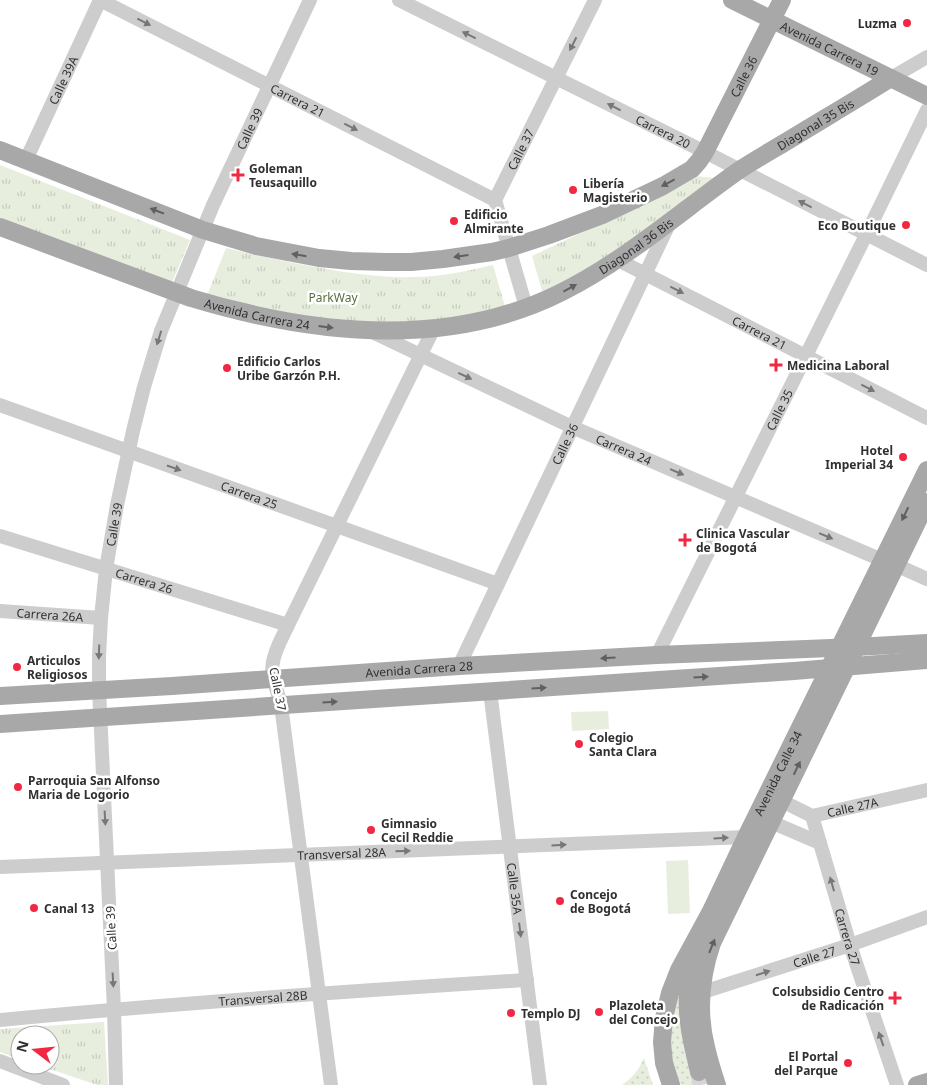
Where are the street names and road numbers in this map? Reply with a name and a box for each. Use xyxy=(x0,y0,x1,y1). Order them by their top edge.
street label: Avenida Carrera 19 xyxy=(778,17,882,80)
street label: Calle 39A xyxy=(44,53,82,107)
street label: Calle 36 xyxy=(726,53,761,100)
street label: Carrera 21 xyxy=(268,79,328,121)
street label: Diagonal 35 Bis xyxy=(773,94,857,154)
street label: Calle 39 xyxy=(232,105,266,152)
street label: Carrera 20 xyxy=(633,110,694,152)
street label: Calle 37 xyxy=(503,126,538,173)
street label: Diagonal 36 Bis xyxy=(595,214,677,278)
street label: Avenida Carrera 24 xyxy=(203,294,311,333)
street label: Carrera 21 xyxy=(729,311,790,353)
street label: Calle 35 xyxy=(762,386,797,433)
street label: Calle 36 xyxy=(547,420,582,467)
street label: Carrera 24 xyxy=(593,430,654,469)
street label: Carrera 25 xyxy=(219,477,280,513)
street label: Calle 39 xyxy=(102,501,126,548)
street label: Carrera 26 xyxy=(114,564,175,597)
street label: Carrera 26A xyxy=(16,604,84,625)
street label: Avenida Carrera 28 xyxy=(365,657,473,681)
street label: Calle 37 xyxy=(265,666,291,712)
street label: Avenida Calle 34 xyxy=(749,728,806,818)
street label: Calle 27A xyxy=(825,793,880,821)
street label: Transversal 28A xyxy=(297,843,387,864)
street label: Calle 35A xyxy=(503,862,527,916)
street label: Calle 39 xyxy=(101,905,121,950)
street label: Carrera 27 xyxy=(831,906,865,968)
street label: Calle 27 xyxy=(791,942,838,971)
street label: Transversal 28B xyxy=(218,986,308,1010)

